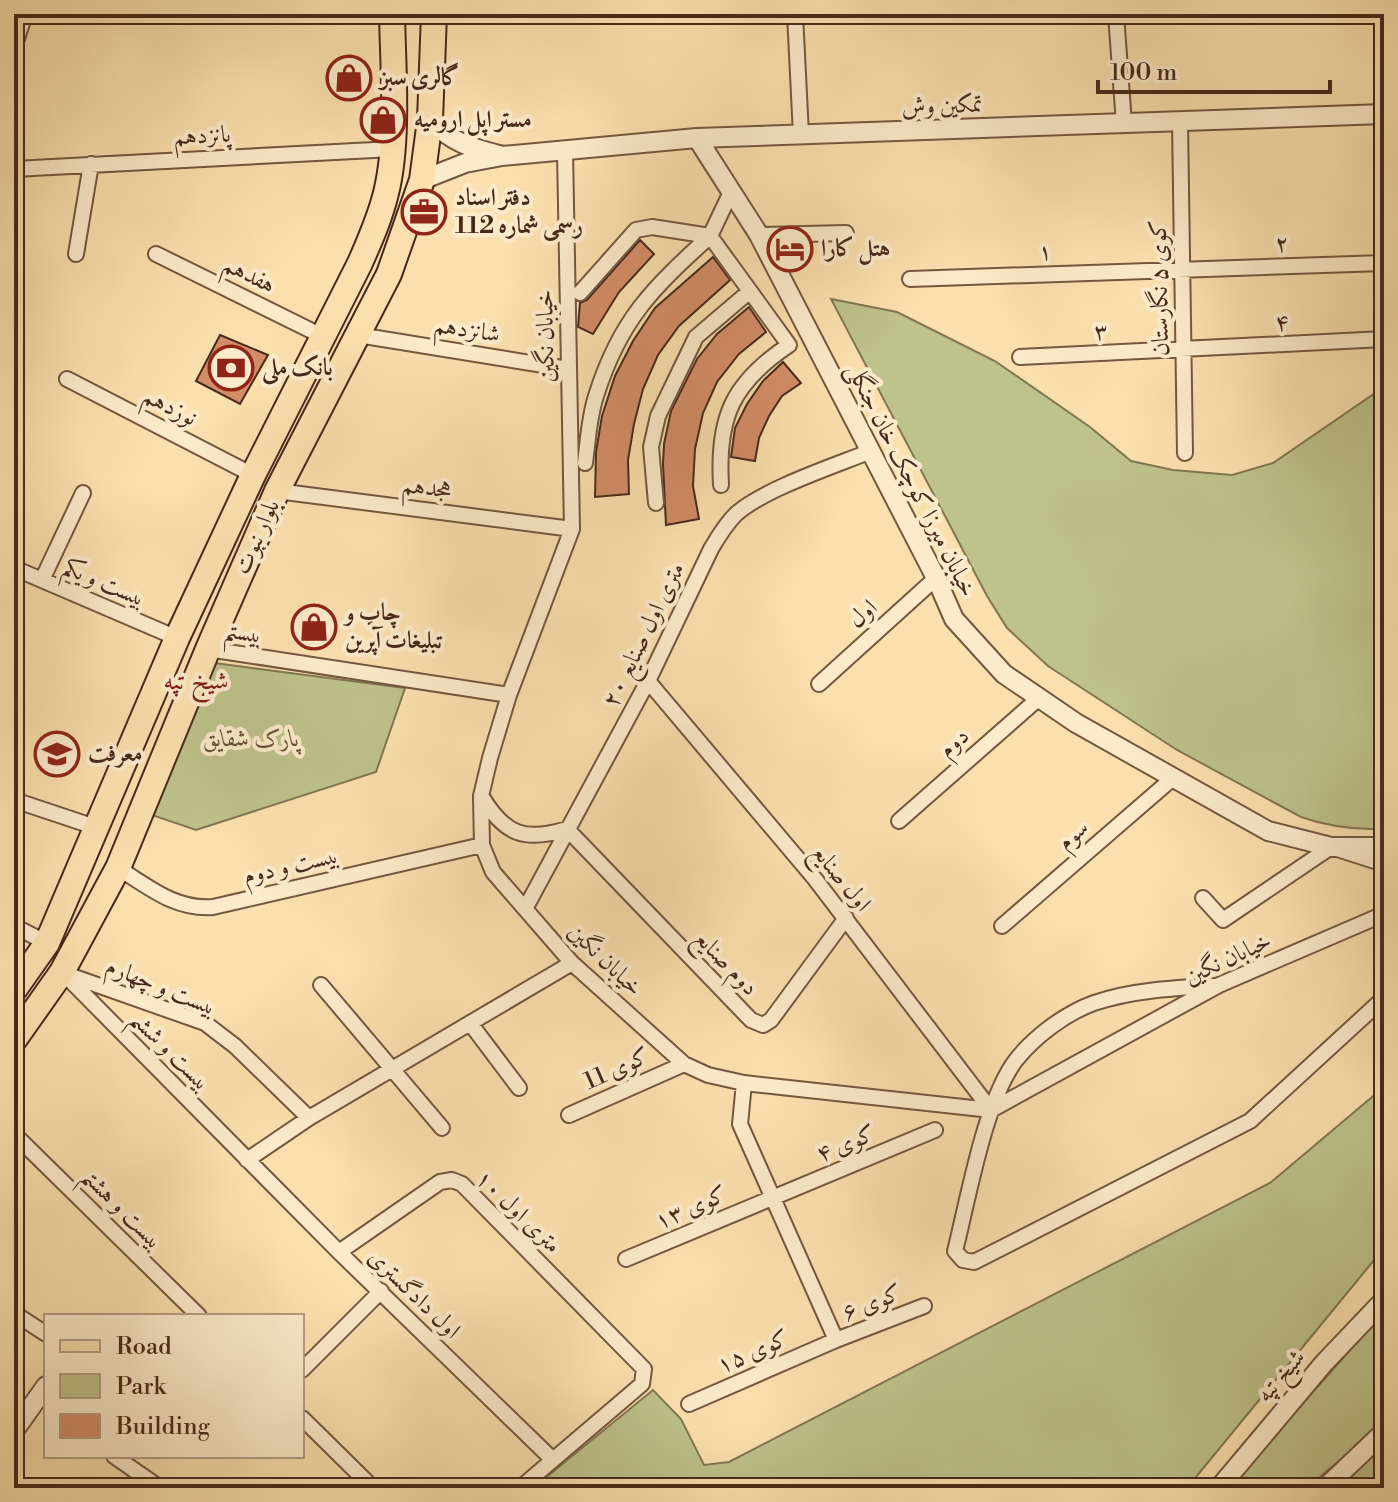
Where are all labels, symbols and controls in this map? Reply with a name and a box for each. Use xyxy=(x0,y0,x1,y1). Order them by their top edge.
scale bar xyxy=(1098,44,1330,94)
shop icon: گالری سبز xyxy=(325,54,373,102)
text: 100 m xyxy=(1110,58,1177,88)
place label: گالری سبز xyxy=(377,62,460,93)
street label: تمکین وش xyxy=(901,90,983,122)
shop icon: مستر اپل ارومیه xyxy=(359,96,407,144)
place label: مستر اپل ارومیه xyxy=(414,105,532,137)
street label: پانزدهم xyxy=(173,119,233,158)
place label: دفتر اسناد رسمی شماره 112 xyxy=(455,183,583,241)
office icon: دفتر اسناد رسمی شماره 112 xyxy=(400,188,448,236)
street label: کوی ۵ نگارستان xyxy=(1143,220,1176,356)
hotel icon: هتل کارا xyxy=(766,225,814,273)
street label: ۲ xyxy=(1274,229,1290,259)
place label: هتل کارا xyxy=(821,234,890,265)
street label: ۱ xyxy=(1037,237,1053,267)
street label: هفدهم xyxy=(215,250,280,306)
street label: خیابان نگین xyxy=(529,289,562,383)
street label: ۴ xyxy=(1274,308,1290,338)
street label: شانزدهم xyxy=(431,310,502,356)
street label: ۳ xyxy=(1093,317,1109,347)
bank icon: بانک ملی xyxy=(207,344,255,392)
place label: بانک ملی xyxy=(261,353,333,386)
street label: خیابان میرزا کوچک خان جنگلی xyxy=(838,357,984,603)
street label: نوزدهم xyxy=(135,381,202,439)
street label: هجدهم xyxy=(400,470,454,512)
street label: بلوار نبوت xyxy=(227,495,287,579)
street label: بیست و یکم xyxy=(56,552,150,619)
street label: ۲۰ متری اول صنایع xyxy=(596,558,697,715)
street label: اول xyxy=(842,593,884,635)
place label: چاپ و تبلیغات آپرین xyxy=(342,598,444,656)
shop icon: چاپ و تبلیغات آپرین xyxy=(290,603,338,651)
street label: بیستم xyxy=(220,615,264,659)
district label: شیخ تپه xyxy=(163,665,229,704)
street label: دوم xyxy=(932,721,979,768)
park label: پارک شقایق xyxy=(202,724,302,755)
school or university icon: معرفت xyxy=(33,730,81,778)
place label: معرفت xyxy=(88,739,143,769)
street label: سوم xyxy=(1051,813,1098,861)
street label: اول صنایع xyxy=(800,838,877,922)
street label: بیست و دوم xyxy=(240,840,343,896)
street label: خیابان نگین xyxy=(561,916,649,1003)
street label: دوم صنایع xyxy=(683,924,765,1007)
street label: خیابان نگین xyxy=(1179,925,1276,992)
street label: بیست و چهارم xyxy=(99,951,221,1027)
street label: بیست و ششم xyxy=(118,1004,217,1103)
street label: کوی 11 xyxy=(579,1041,655,1097)
street label: کوی ۴ xyxy=(812,1119,880,1169)
street label: بیست و هشتم xyxy=(69,1162,169,1262)
street label: ۱۰ متری اول xyxy=(469,1164,567,1260)
street label: کوی ۱۳ xyxy=(650,1179,732,1237)
street label: اول دادگستری xyxy=(361,1242,467,1346)
street label: کوی ۶ xyxy=(838,1278,906,1328)
legend xyxy=(44,1314,304,1458)
street label: کوی ۱۵ xyxy=(712,1323,794,1381)
text: Road xyxy=(116,1332,172,1362)
street label: شیخ تپه xyxy=(1250,1343,1316,1412)
text: Park xyxy=(116,1372,167,1402)
text: Building xyxy=(115,1412,210,1442)

